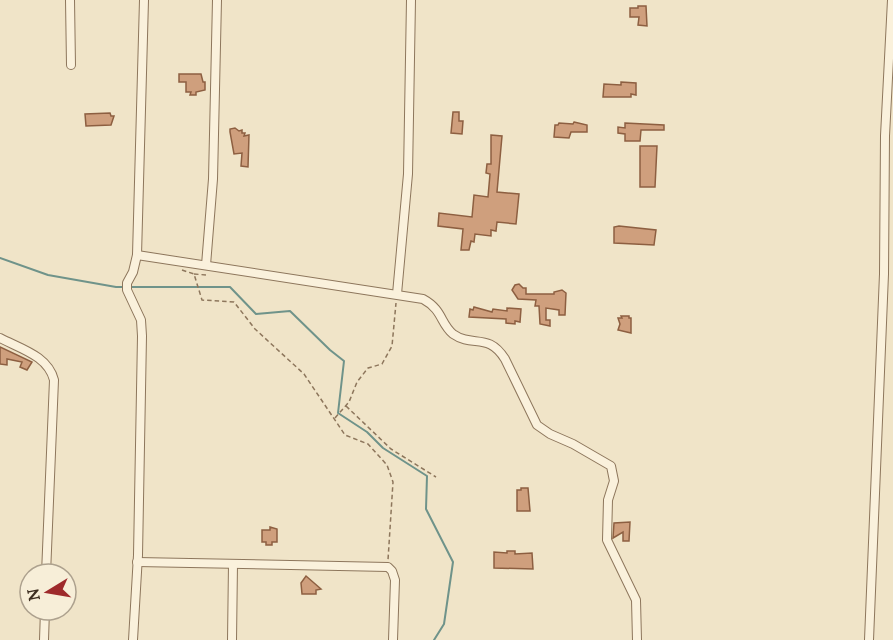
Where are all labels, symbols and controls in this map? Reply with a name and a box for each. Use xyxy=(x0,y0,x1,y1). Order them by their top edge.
north arrow xyxy=(18,562,78,622)
text: N xyxy=(22,587,44,603)

